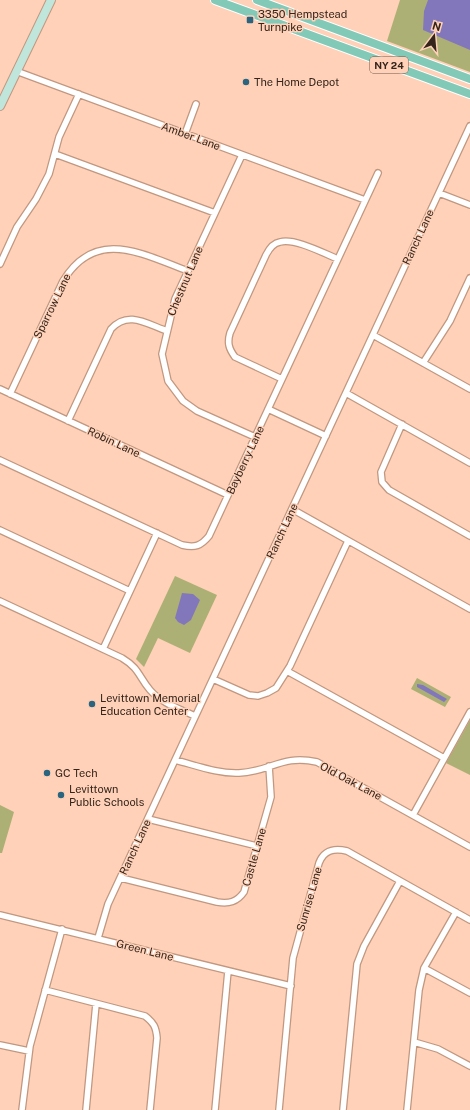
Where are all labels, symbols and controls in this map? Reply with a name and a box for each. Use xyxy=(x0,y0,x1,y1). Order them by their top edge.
place label: 3350 Hempstead Turnpike xyxy=(258,8,347,33)
marker: 3350 Hempstead Turnpike xyxy=(245,15,255,25)
north arrow xyxy=(414,16,454,56)
text: N xyxy=(431,19,443,33)
road number: NY 24 xyxy=(370,57,408,73)
place label: The Home Depot xyxy=(254,76,339,88)
marker: The Home Depot xyxy=(241,77,251,87)
street label: Amber Lane xyxy=(160,120,222,152)
street label: Ranch Lane xyxy=(400,207,436,267)
street label: Chestnut Lane xyxy=(165,244,205,318)
street label: Sparrow Lane xyxy=(31,272,73,340)
street label: Bayberry Lane xyxy=(224,424,266,496)
street label: Robin Lane xyxy=(86,425,142,459)
street label: Ranch Lane xyxy=(264,501,300,561)
place label: Levittown Memorial Education Center xyxy=(100,692,200,717)
marker: Levittown Memorial Education Center xyxy=(87,699,97,709)
street label: Old Oak Lane xyxy=(318,760,384,802)
place label: GC Tech xyxy=(55,767,98,779)
marker: GC Tech xyxy=(42,768,52,778)
place label: Levittown Public Schools xyxy=(69,783,145,808)
marker: Levittown Public Schools xyxy=(56,790,66,800)
street label: Ranch Lane xyxy=(117,817,153,877)
street label: Castle Lane xyxy=(240,827,268,887)
street label: Sunrise Lane xyxy=(294,865,324,933)
street label: Green Lane xyxy=(115,937,175,963)

